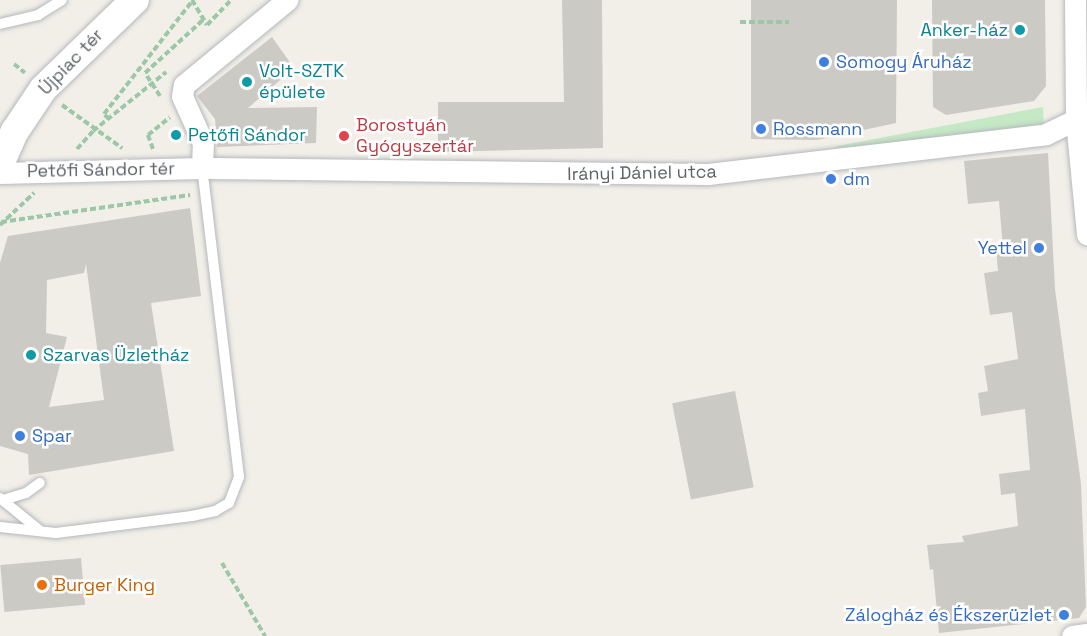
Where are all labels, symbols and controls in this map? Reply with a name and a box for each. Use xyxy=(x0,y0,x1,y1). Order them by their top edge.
place label: Anker-ház xyxy=(920,19,1008,41)
marker: Anker-ház xyxy=(1013,23,1027,37)
street label: Újpiac tér xyxy=(34,25,108,99)
place label: Somogy Áruház xyxy=(836,51,972,73)
marker: Somogy Áruház xyxy=(817,55,831,69)
place label: Volt-SZTK épülete xyxy=(259,61,344,104)
marker: Volt-SZTK épülete xyxy=(240,75,254,89)
place label: Borostyán Gyógyszertár xyxy=(356,115,474,158)
place label: Rossmann xyxy=(773,118,862,140)
marker: Rossmann xyxy=(754,122,768,136)
place label: Petőfi Sándor xyxy=(188,124,306,146)
marker: Petőfi Sándor xyxy=(169,128,183,142)
marker: Borostyán Gyógyszertár xyxy=(337,129,351,143)
street label: Petőfi Sándor tér xyxy=(27,158,175,182)
street label: Irányi Dániel utca xyxy=(567,161,717,185)
place label: dm xyxy=(843,168,870,190)
marker: dm xyxy=(824,172,838,186)
place label: Yettel xyxy=(978,237,1027,259)
marker: Yettel xyxy=(1032,241,1046,255)
place label: Szarvas Üzletház xyxy=(43,344,189,366)
marker: Szarvas Üzletház xyxy=(24,348,38,362)
place label: Spar xyxy=(32,425,72,447)
marker: Spar xyxy=(13,429,27,443)
place label: Burger King xyxy=(54,574,155,596)
marker: Burger King xyxy=(35,578,49,592)
place label: Zálogház és Ékszerüzlet xyxy=(845,604,1052,626)
marker: Zálogház és Ékszerüzlet xyxy=(1057,608,1071,622)

